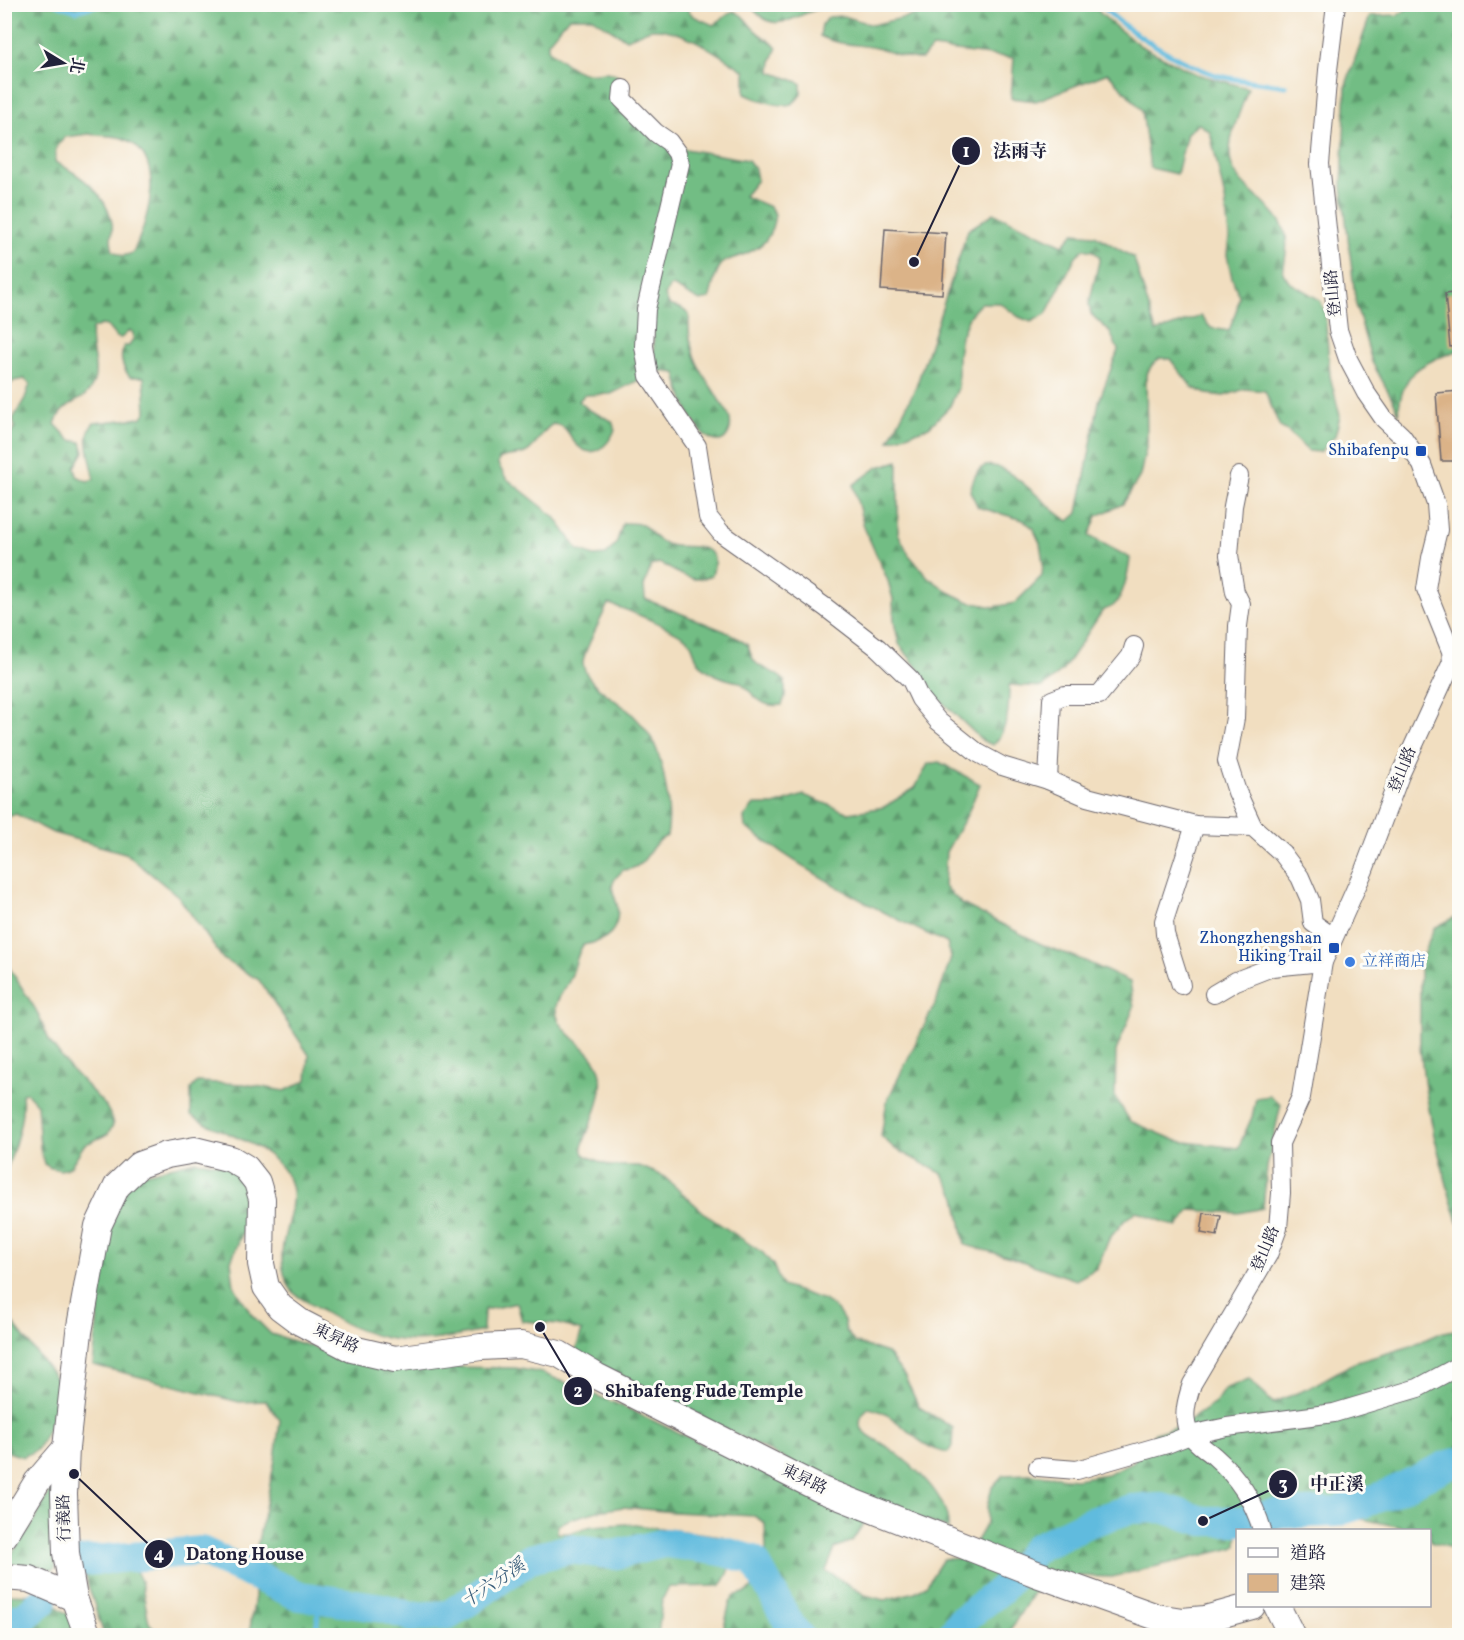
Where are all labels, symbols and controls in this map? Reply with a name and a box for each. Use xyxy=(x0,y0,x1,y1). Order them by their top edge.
north arrow xyxy=(33,33,93,93)
text: 北 xyxy=(63,56,88,75)
callout: 法雨寺 xyxy=(951,133,1059,169)
text: 1 xyxy=(962,140,970,165)
text: 法雨寺 xyxy=(993,140,1047,165)
street label: 登山路 xyxy=(1321,268,1347,318)
place label: Shibafenpu xyxy=(1328,440,1409,462)
marker: Shibafenpu xyxy=(1414,444,1428,458)
street label: 登山路 xyxy=(1384,744,1422,796)
place label: Zhongzhengshan Hiking Trail xyxy=(1199,928,1322,968)
marker: Zhongzhengshan Hiking Trail xyxy=(1327,941,1341,955)
place label: 立祥商店 xyxy=(1362,951,1426,973)
marker: 立祥商店 xyxy=(1343,955,1357,969)
street label: 登山路 xyxy=(1246,1223,1286,1275)
street label: 東昇路 xyxy=(310,1319,362,1359)
callout: Shibafeng Fude Temple xyxy=(563,1373,816,1409)
text: 2 xyxy=(573,1380,583,1405)
text: Shibafeng Fude Temple xyxy=(605,1380,803,1405)
street label: 東昇路 xyxy=(778,1460,830,1500)
callout: 中正溪 xyxy=(1268,1466,1376,1502)
text: 3 xyxy=(1278,1473,1288,1498)
text: 中正溪 xyxy=(1310,1473,1364,1498)
street label: 行義路 xyxy=(53,1494,77,1542)
legend xyxy=(1236,1529,1431,1607)
callout: Datong House xyxy=(144,1536,316,1572)
text: 道路 xyxy=(1290,1542,1326,1567)
text: 4 xyxy=(154,1543,165,1568)
text: Datong House xyxy=(186,1543,304,1568)
water label: 十六分溪 xyxy=(457,1552,532,1614)
text: 建築 xyxy=(1290,1572,1326,1597)

